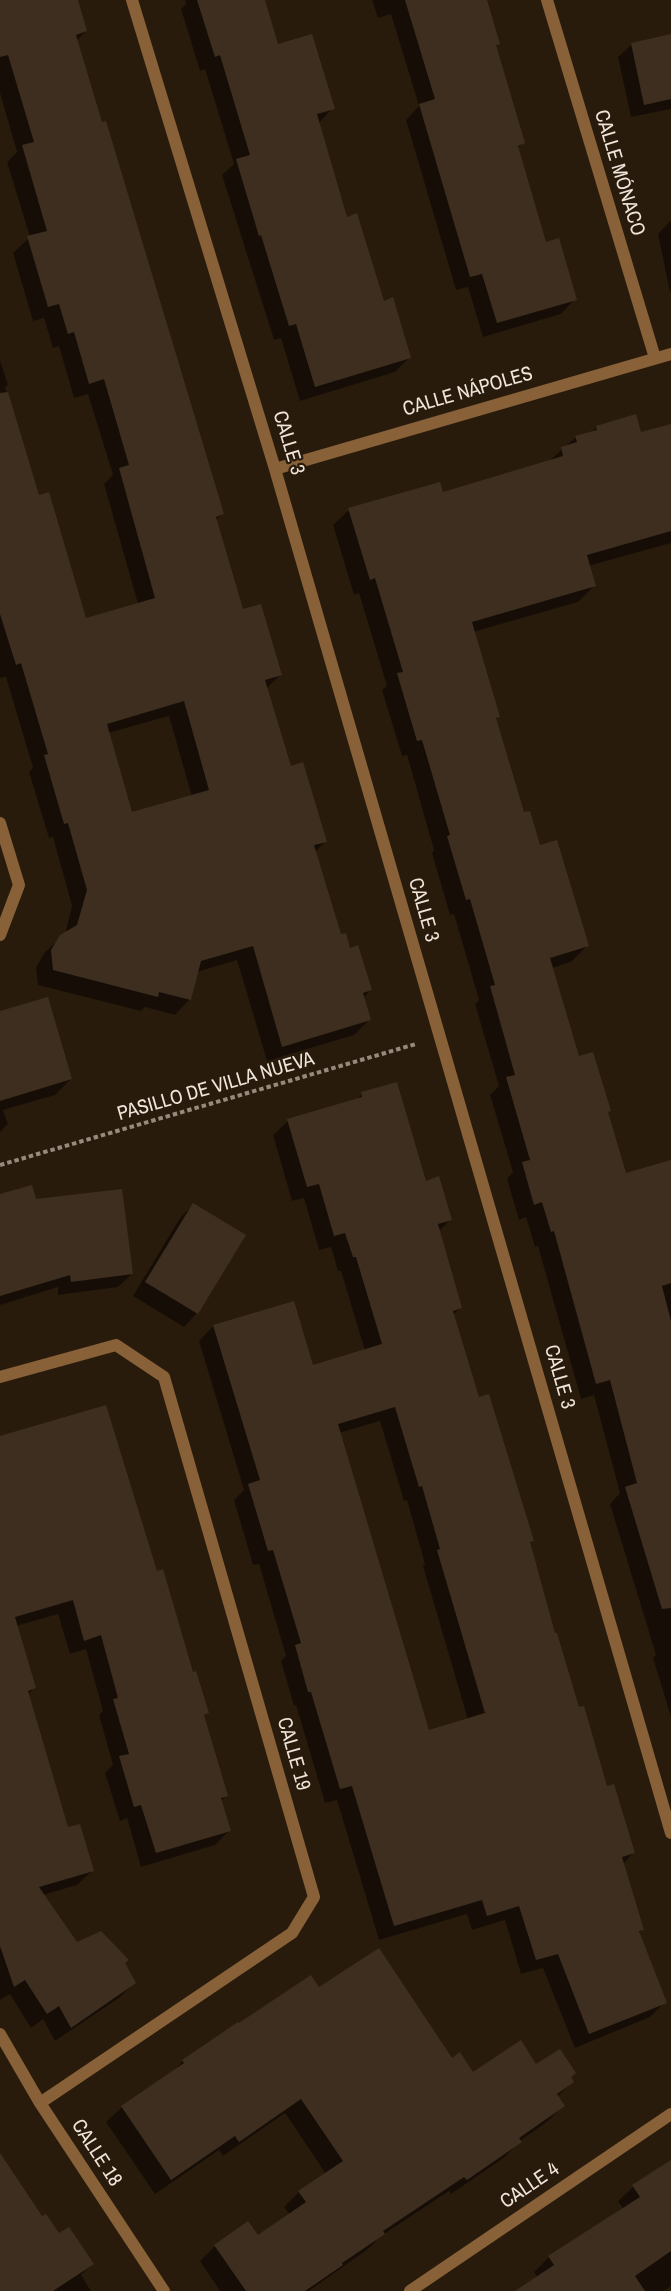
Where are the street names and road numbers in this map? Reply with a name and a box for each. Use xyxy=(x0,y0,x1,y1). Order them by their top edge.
street label: CALLE MÓNACO xyxy=(588,107,650,239)
street label: CALLE NÁPOLES xyxy=(400,362,536,422)
street label: CALLE 3 xyxy=(267,408,309,478)
street label: CALLE 3 xyxy=(402,875,444,945)
street label: PASILLO DE VILLA NUEVA xyxy=(115,1047,317,1127)
street label: CALLE 3 xyxy=(538,1342,580,1412)
street label: CALLE 19 xyxy=(271,1715,315,1793)
street label: CALLE 18 xyxy=(66,2115,126,2191)
street label: CALLE 4 xyxy=(496,2158,564,2214)

